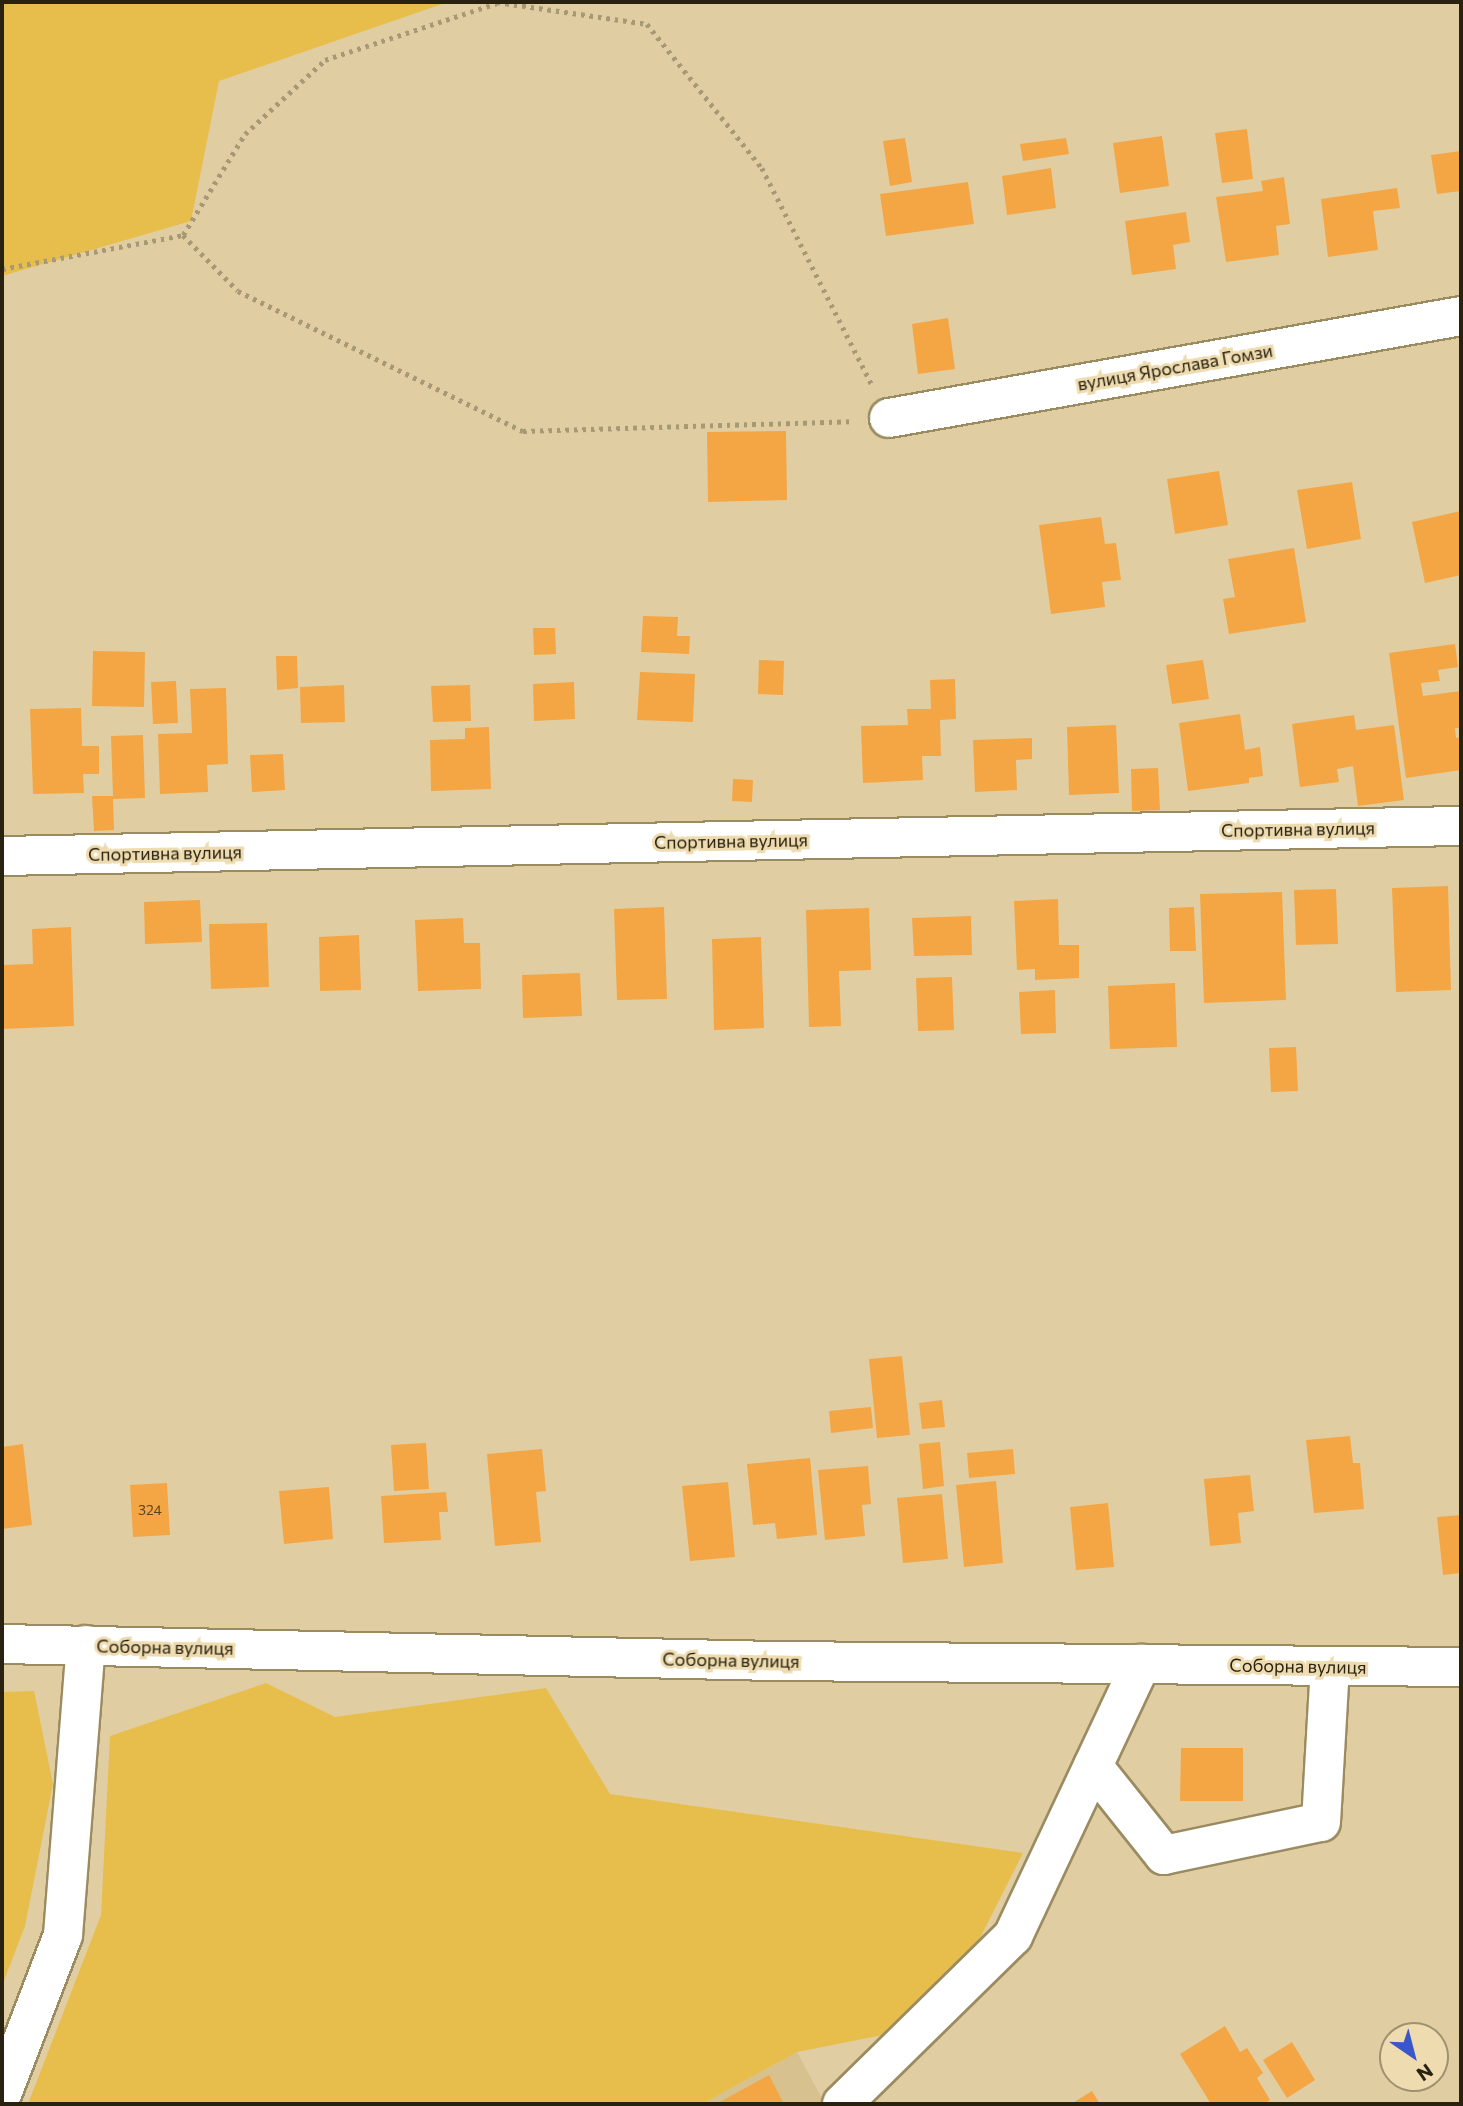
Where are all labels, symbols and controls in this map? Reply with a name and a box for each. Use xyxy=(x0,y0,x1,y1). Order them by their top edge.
street label: вулиця Ярослава Гомзи xyxy=(1076,339,1274,395)
street label: Спортивна вулиця xyxy=(1221,817,1375,841)
street label: Спортивна вулиця xyxy=(654,829,808,853)
street label: Спортивна вулиця xyxy=(88,841,242,865)
house number: 324 xyxy=(138,1502,162,1518)
street label: Соборна вулиця xyxy=(96,1635,234,1659)
street label: Соборна вулиця xyxy=(662,1648,800,1672)
street label: Соборна вулиця xyxy=(1229,1654,1367,1678)
north arrow xyxy=(1379,2022,1449,2092)
text: N xyxy=(1413,2059,1438,2086)

